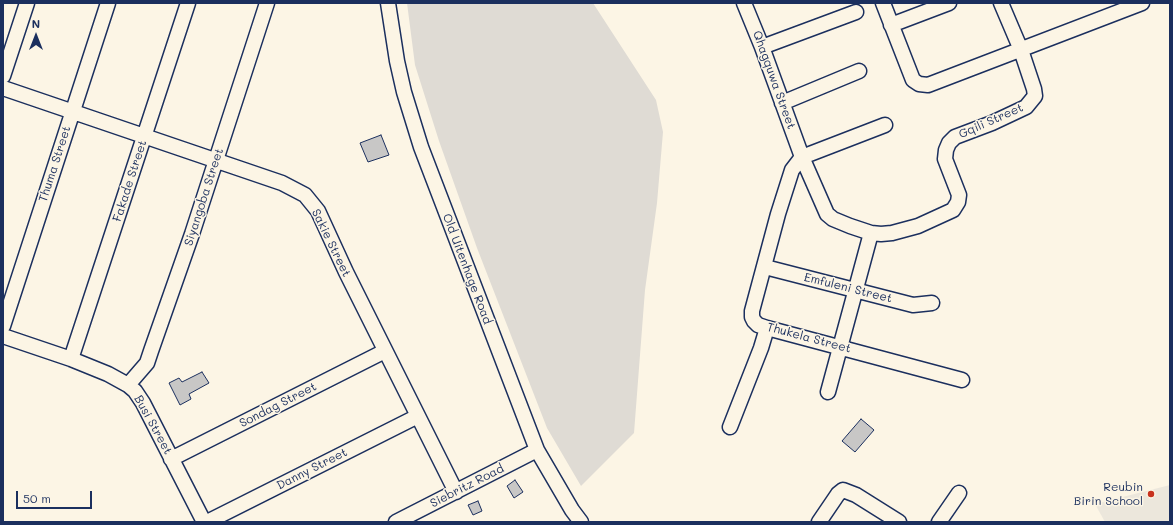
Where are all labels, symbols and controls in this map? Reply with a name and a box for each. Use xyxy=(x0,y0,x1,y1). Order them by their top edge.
north arrow xyxy=(16,16,56,56)
text: N xyxy=(32,16,40,31)
street label: Qhagquwa Street xyxy=(750,29,798,131)
street label: Gqili Street xyxy=(957,100,1025,142)
street label: Thuma Street xyxy=(36,124,74,204)
street label: Fakade Street xyxy=(110,138,150,224)
street label: Siyangoba Street xyxy=(181,146,227,248)
street label: Sakie Street xyxy=(308,207,354,279)
street label: Old Uitenhage Road xyxy=(439,212,495,326)
street label: Emfuleni Street xyxy=(802,270,894,306)
street label: Thukela Street xyxy=(765,320,853,356)
street label: Sondag Street xyxy=(237,379,319,431)
street label: Busi Street xyxy=(131,393,175,457)
street label: Danny Street xyxy=(274,445,350,493)
street label: Siebritz Road xyxy=(428,461,506,511)
place label: Reubin Birin School xyxy=(1074,480,1143,508)
scale bar xyxy=(18,483,94,509)
marker: Reubin Birin School xyxy=(1146,489,1156,499)
text: 50 m xyxy=(23,490,51,506)

